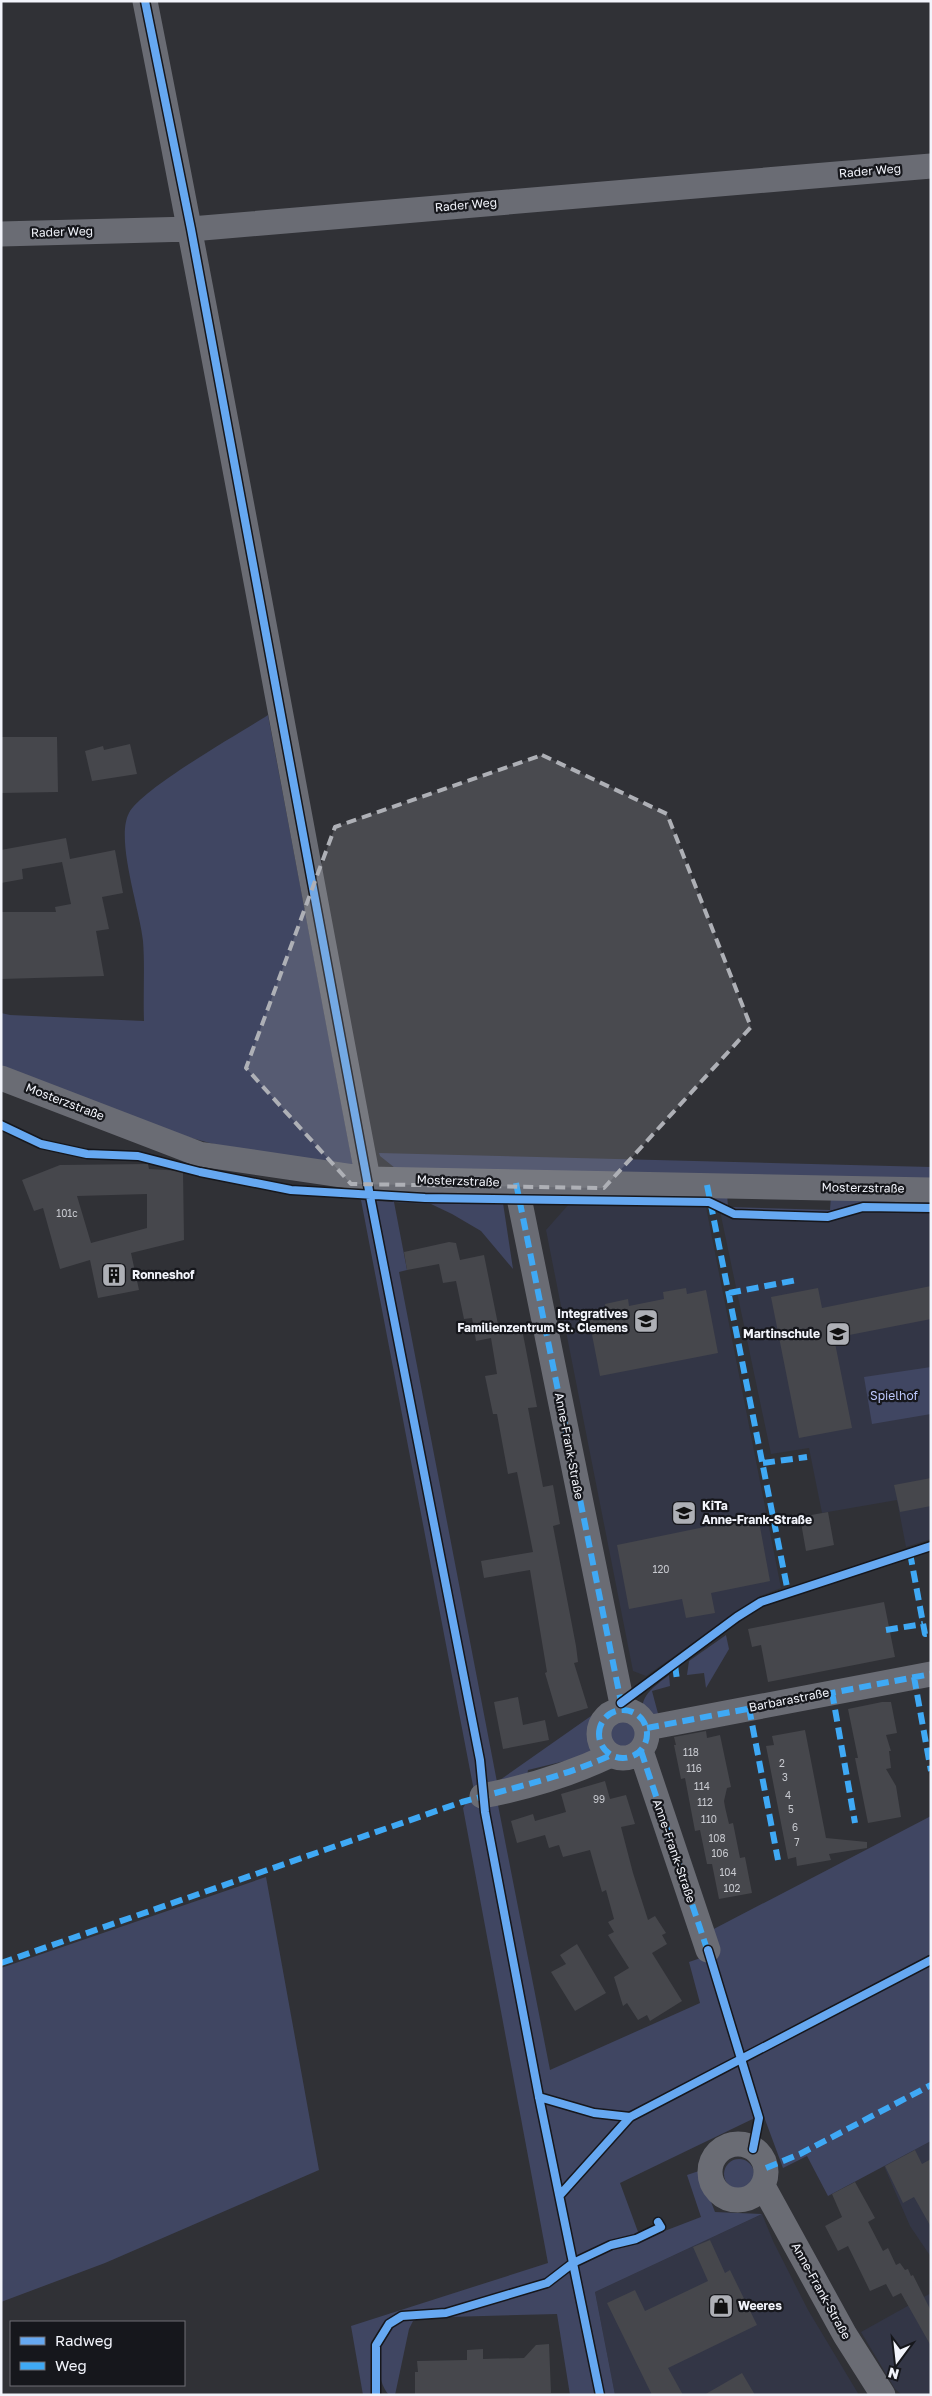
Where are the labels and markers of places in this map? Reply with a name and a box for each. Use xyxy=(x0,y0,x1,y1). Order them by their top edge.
building icon: Ronneshof xyxy=(101,1262,127,1288)
place label: Ronneshof xyxy=(132,1267,195,1282)
place label: Integratives Familienzentrum St. Clemens xyxy=(457,1306,628,1335)
school or university icon: Integratives Familienzentrum St. Clemens xyxy=(633,1308,659,1334)
school or university icon: Martinschule xyxy=(825,1321,851,1347)
place label: Martinschule xyxy=(743,1326,820,1341)
place label: KiTa Anne-Frank-Straße xyxy=(702,1498,812,1527)
school or university icon: KiTa Anne-Frank-Straße xyxy=(671,1500,697,1526)
shop icon: Weeres xyxy=(708,2293,734,2319)
place label: Weeres xyxy=(738,2298,782,2313)

